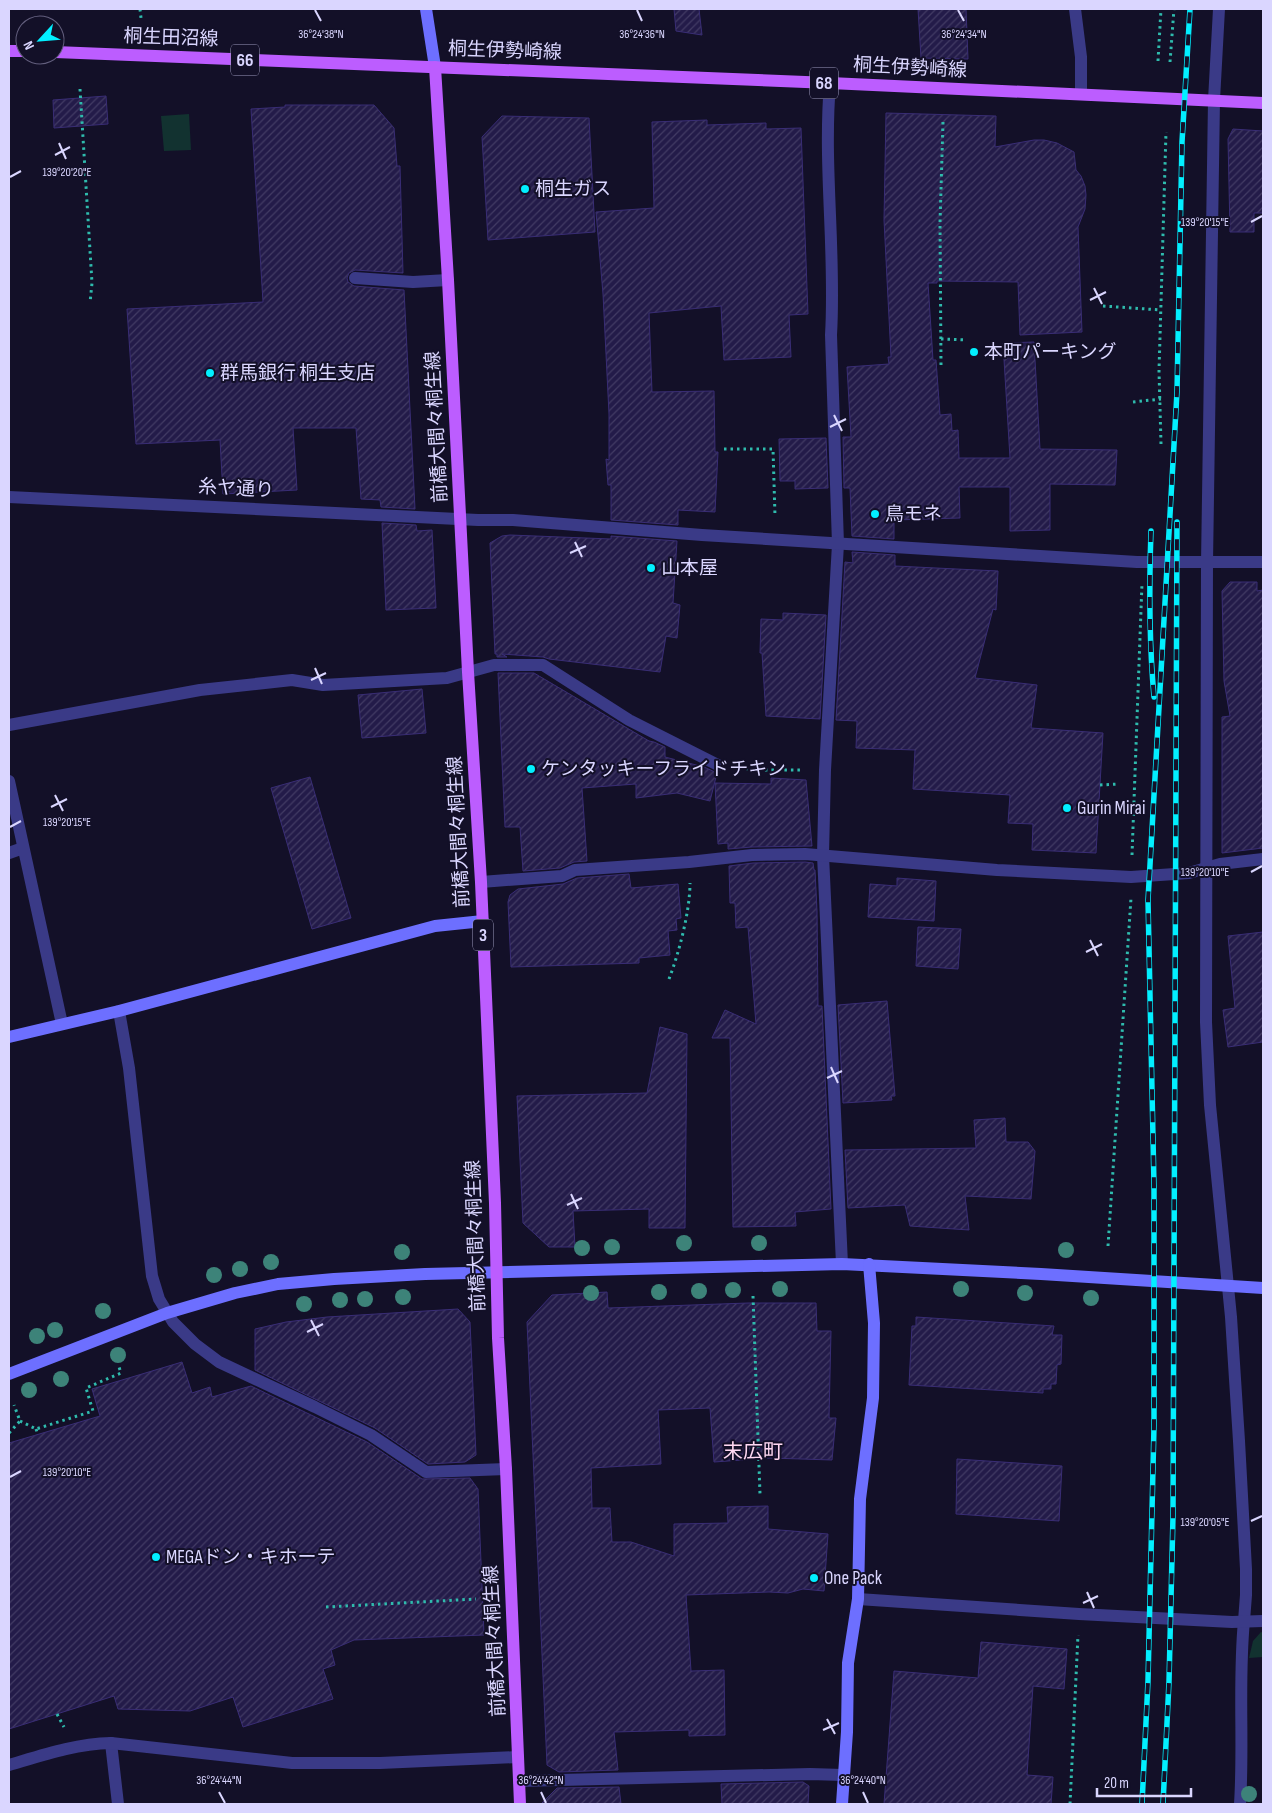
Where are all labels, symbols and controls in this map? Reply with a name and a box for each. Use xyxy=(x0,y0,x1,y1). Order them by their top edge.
north arrow xyxy=(15,15,65,65)
street label: 桐生田沼線 xyxy=(123,25,219,51)
text: 36°24'38"N xyxy=(298,27,344,42)
text: 36°24'36"N xyxy=(619,27,665,42)
text: 36°24'34"N xyxy=(941,27,987,42)
text: N xyxy=(19,38,38,53)
street label: 桐生伊勢崎線 xyxy=(448,38,562,64)
road number: 66 xyxy=(231,44,259,76)
street label: 桐生伊勢崎線 xyxy=(852,54,968,82)
road number: 68 xyxy=(810,68,838,99)
text: 139°20'20"E xyxy=(42,165,92,180)
place label: 桐生ガス xyxy=(535,178,611,201)
marker: 桐生ガス xyxy=(519,183,531,195)
text: 139°20'15"E xyxy=(1181,215,1229,230)
place label: 本町パーキング xyxy=(984,341,1116,364)
marker: 本町パーキング xyxy=(968,346,980,358)
street label: 前橋大間々桐生線 xyxy=(422,350,452,504)
place label: 群馬銀行 桐生支店 xyxy=(220,362,375,385)
marker: 群馬銀行 桐生支店 xyxy=(204,367,216,379)
street label: 糸ヤ通り xyxy=(197,476,275,502)
place label: 鳥モネ xyxy=(885,503,942,526)
marker: 鳥モネ xyxy=(869,508,881,520)
place label: 山本屋 xyxy=(661,557,718,580)
marker: 山本屋 xyxy=(645,562,657,574)
street label: 前橋大間々桐生線 xyxy=(444,755,474,909)
place label: ケンタッキーフライドチキン xyxy=(541,758,786,781)
marker: ケンタッキーフライドチキン xyxy=(525,763,537,775)
place label: Gurin Mirai xyxy=(1077,797,1145,820)
marker: Gurin Mirai xyxy=(1061,802,1073,814)
text: 139°20'15"E xyxy=(43,815,91,830)
text: 139°20'10"E xyxy=(1181,865,1229,880)
road number: 3 xyxy=(473,920,493,950)
street label: 前橋大間々桐生線 xyxy=(462,1160,490,1312)
district label: 末広町 xyxy=(723,1440,783,1464)
text: 139°20'10"E xyxy=(43,1465,91,1480)
text: 139°20'05"E xyxy=(1181,1515,1230,1530)
place label: MEGAドン・キホーテ xyxy=(166,1546,336,1569)
marker: MEGAドン・キホーテ xyxy=(150,1551,162,1563)
street label: 前橋大間々桐生線 xyxy=(480,1564,510,1718)
place label: One Pack xyxy=(824,1567,883,1590)
marker: One Pack xyxy=(808,1572,820,1584)
scale bar xyxy=(1097,1766,1191,1798)
text: 36°24'44"N xyxy=(196,1773,242,1788)
text: 36°24'42"N xyxy=(518,1773,564,1788)
text: 36°24'40"N xyxy=(840,1773,886,1788)
text: 20 m xyxy=(1104,1774,1129,1793)

